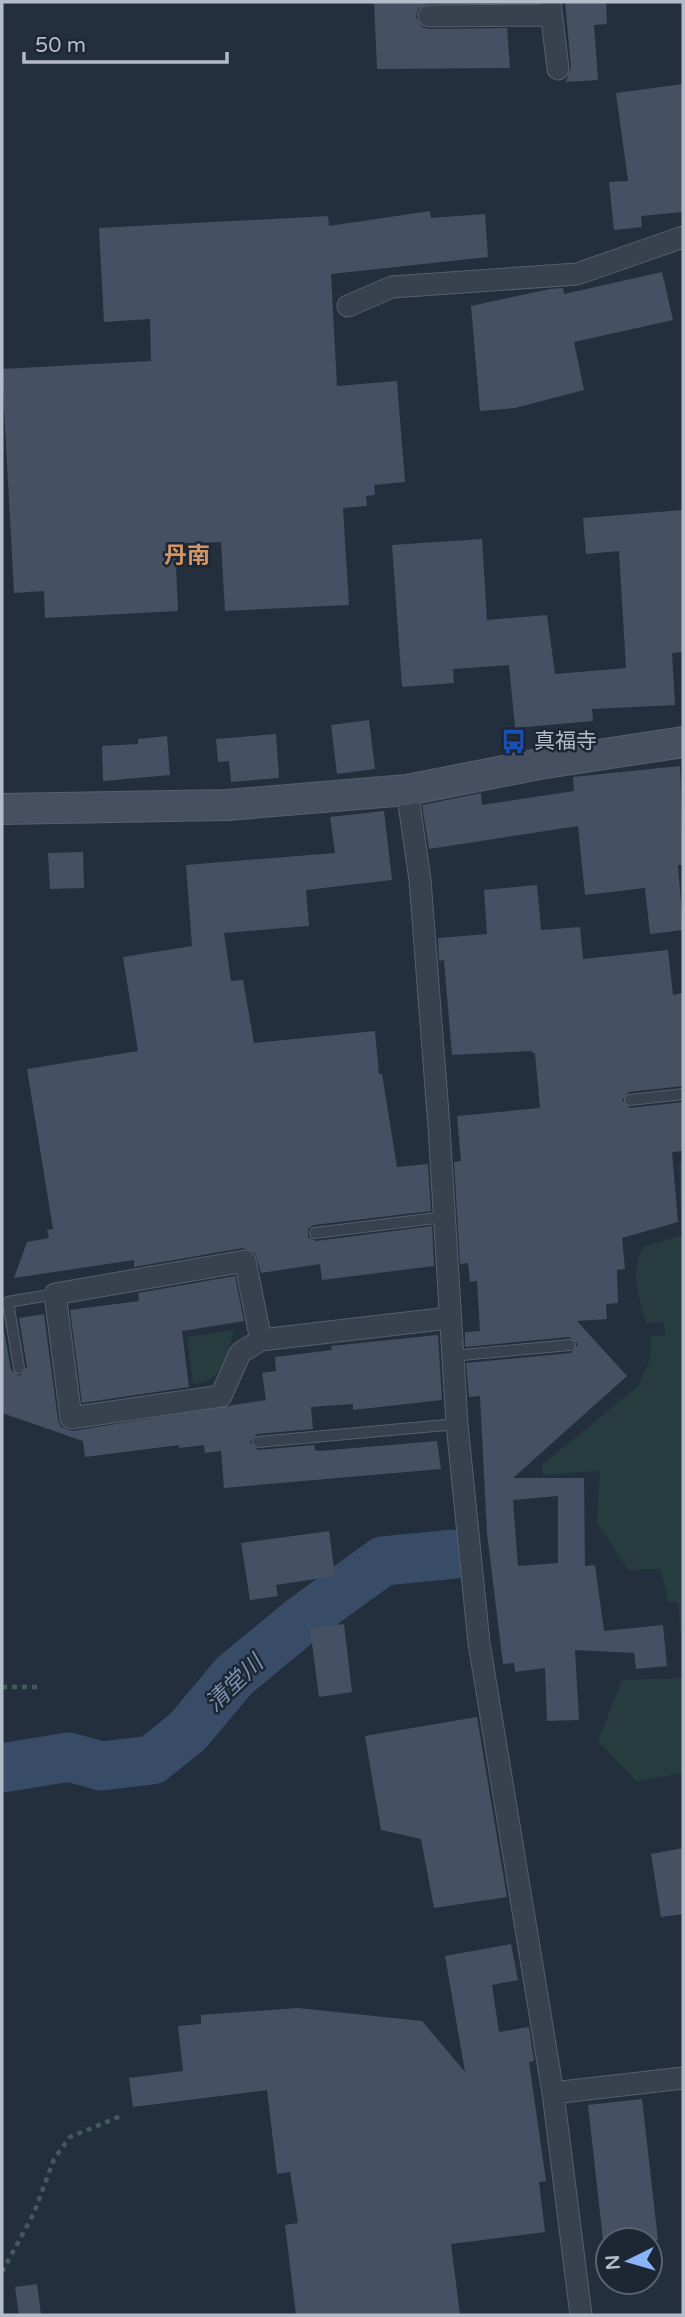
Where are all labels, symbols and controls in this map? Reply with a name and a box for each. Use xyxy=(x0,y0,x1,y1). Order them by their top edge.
scale bar xyxy=(24,21,228,65)
text: 50 m xyxy=(35,33,86,58)
district label: 丹南 xyxy=(164,542,210,570)
bus stop icon: 真福寺 xyxy=(500,727,528,755)
place label: 真福寺 xyxy=(534,729,597,754)
water label: 清堂川 xyxy=(200,1648,271,1718)
north arrow xyxy=(594,2226,664,2296)
text: N xyxy=(601,2254,625,2271)

